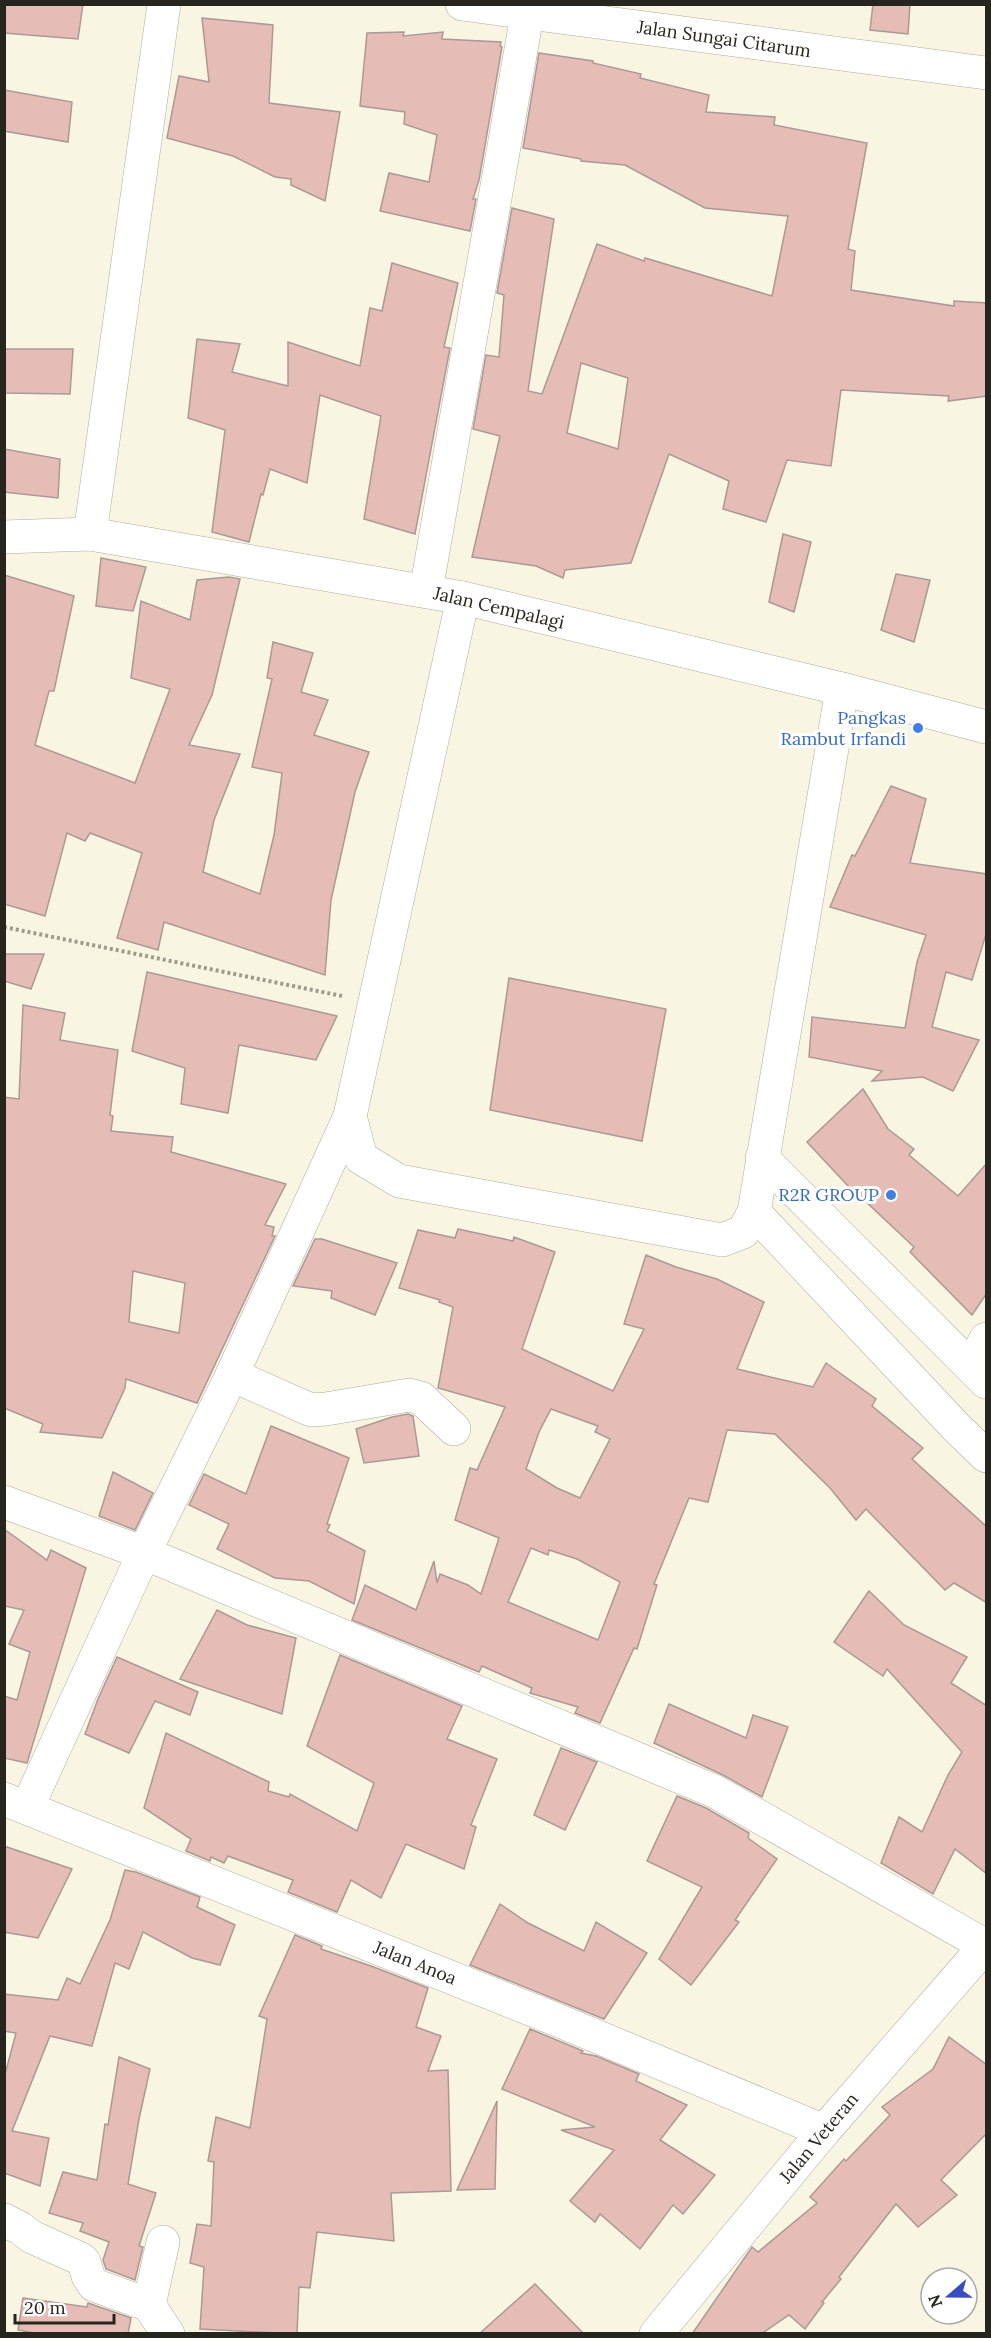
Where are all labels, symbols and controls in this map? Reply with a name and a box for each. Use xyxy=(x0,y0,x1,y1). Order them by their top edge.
street label: Jalan Sungai Citarum xyxy=(635,15,812,62)
street label: Jalan Cempalagi xyxy=(430,581,567,634)
place label: Pangkas Rambut Irfandi xyxy=(781,706,906,750)
marker: Pangkas Rambut Irfandi xyxy=(911,721,925,735)
place label: R2R GROUP xyxy=(778,1183,879,1206)
marker: R2R GROUP xyxy=(884,1188,898,1202)
street label: Jalan Anoa xyxy=(369,1935,460,1990)
street label: Jalan Veteran xyxy=(774,2088,863,2188)
north arrow xyxy=(919,2266,979,2326)
scale bar xyxy=(15,2287,114,2325)
text: N xyxy=(923,2292,946,2310)
text: 20 m xyxy=(24,2296,66,2319)

